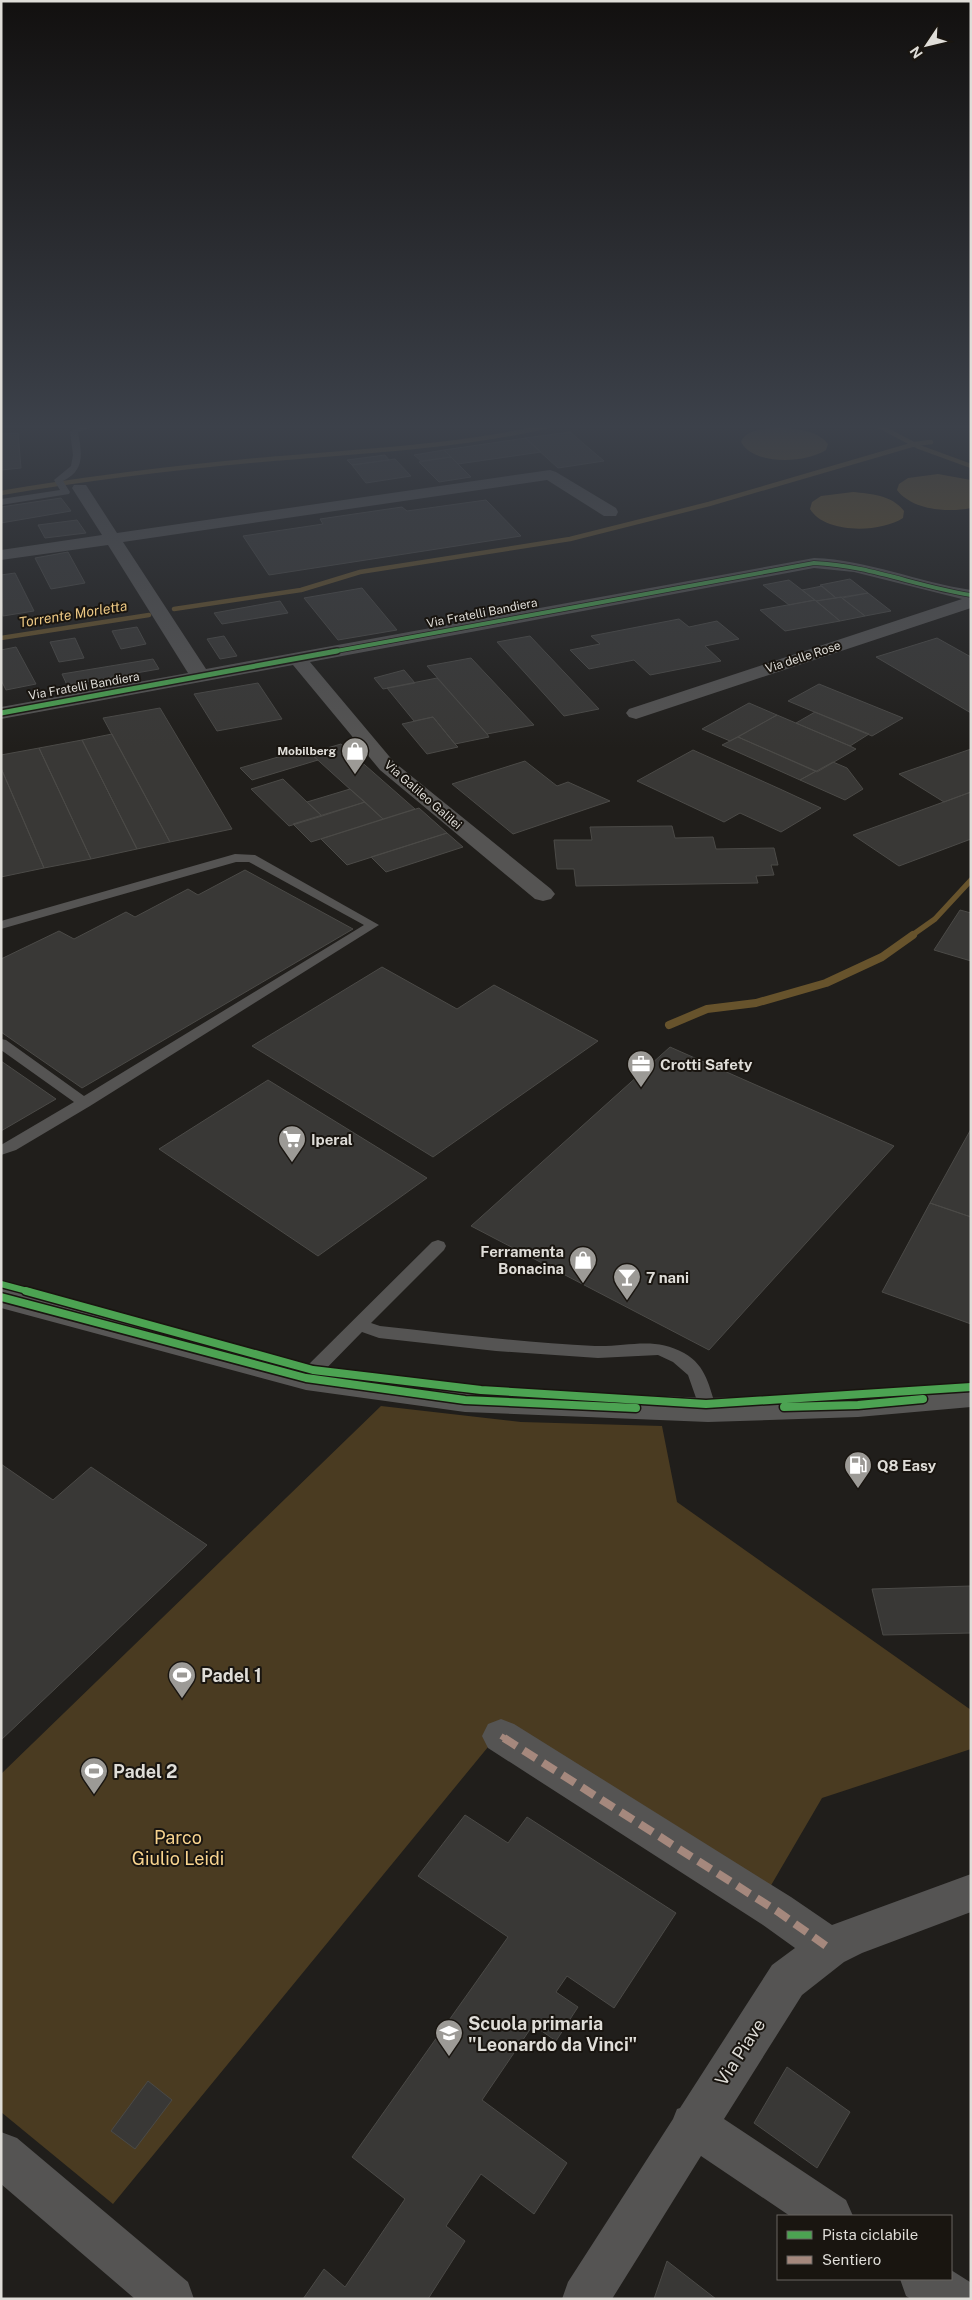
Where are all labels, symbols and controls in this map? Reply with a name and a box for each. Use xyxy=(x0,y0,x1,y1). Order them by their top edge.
north arrow xyxy=(902,20,952,70)
text: N xyxy=(907,43,926,62)
street label: Via Fratelli Bandiera xyxy=(425,595,539,631)
water label: Torrente Morletta xyxy=(18,598,128,630)
street label: Via delle Rose xyxy=(764,638,843,676)
street label: Via Fratelli Bandiera xyxy=(27,669,141,703)
shop icon: Mobilberg xyxy=(340,736,370,775)
place label: Mobilberg xyxy=(277,744,336,758)
street label: Via Galileo Galilei xyxy=(382,758,464,832)
office icon: Crotti Safety xyxy=(626,1049,656,1088)
place label: Crotti Safety xyxy=(660,1056,753,1073)
supermarket icon: Iperal xyxy=(277,1124,307,1163)
place label: Iperal xyxy=(311,1131,353,1148)
place label: Ferramenta Bonacina xyxy=(480,1243,564,1277)
shop icon: Ferramenta Bonacina xyxy=(568,1245,598,1284)
bar icon: 7 nani xyxy=(612,1262,642,1301)
place label: 7 nani xyxy=(646,1269,689,1286)
fuel station icon: Q8 Easy xyxy=(843,1450,873,1489)
place label: Q8 Easy xyxy=(877,1457,937,1474)
sports icon: Padel 1 xyxy=(167,1660,197,1699)
place label: Padel 1 xyxy=(201,1665,262,1686)
sports icon: Padel 2 xyxy=(79,1756,109,1795)
place label: Padel 2 xyxy=(113,1761,177,1782)
park label: Parco Giulio Leidi xyxy=(132,1827,224,1869)
place label: Scuola primaria "Leonardo da Vinci" xyxy=(468,2013,637,2055)
street label: Via Piave xyxy=(711,2015,769,2089)
school or university icon: Scuola primaria "Leonardo da Vinci" xyxy=(434,2018,464,2057)
legend xyxy=(777,2215,952,2280)
text: Pista ciclabile xyxy=(822,2226,918,2243)
text: Sentiero xyxy=(822,2251,881,2268)

